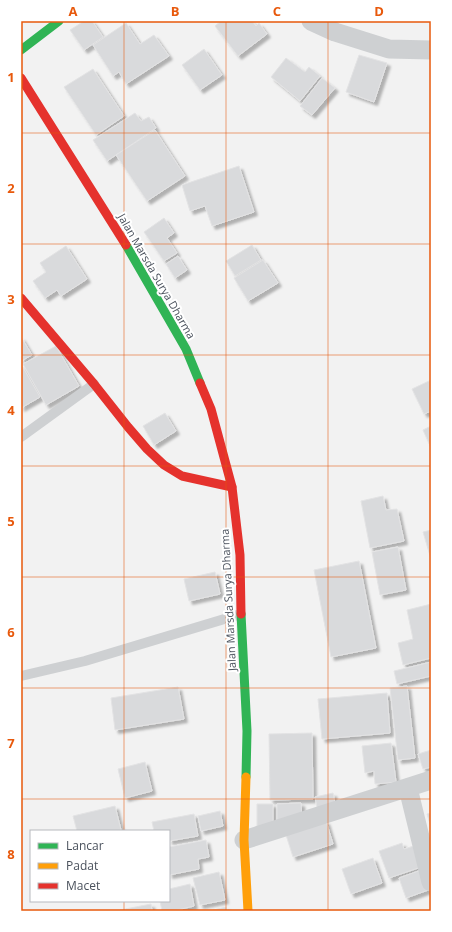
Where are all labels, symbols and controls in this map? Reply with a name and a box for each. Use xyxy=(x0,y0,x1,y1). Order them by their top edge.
text: A xyxy=(69,2,78,20)
text: B xyxy=(171,2,180,20)
text: C xyxy=(273,2,281,20)
text: D xyxy=(374,2,384,20)
text: 1 xyxy=(7,68,15,86)
text: 2 xyxy=(7,179,15,197)
street label: Jalan Marsda Surya Dharma xyxy=(114,210,199,341)
text: 3 xyxy=(7,290,15,308)
text: 4 xyxy=(7,401,15,419)
text: 5 xyxy=(7,512,15,530)
street label: Jalan Marsda Surya Dharma xyxy=(217,529,239,672)
text: 6 xyxy=(7,623,15,641)
text: 7 xyxy=(7,734,15,752)
legend xyxy=(30,830,170,902)
text: Lancar xyxy=(66,837,104,854)
text: 8 xyxy=(7,845,15,863)
text: Padat xyxy=(66,857,98,874)
text: Macet xyxy=(66,877,100,894)

